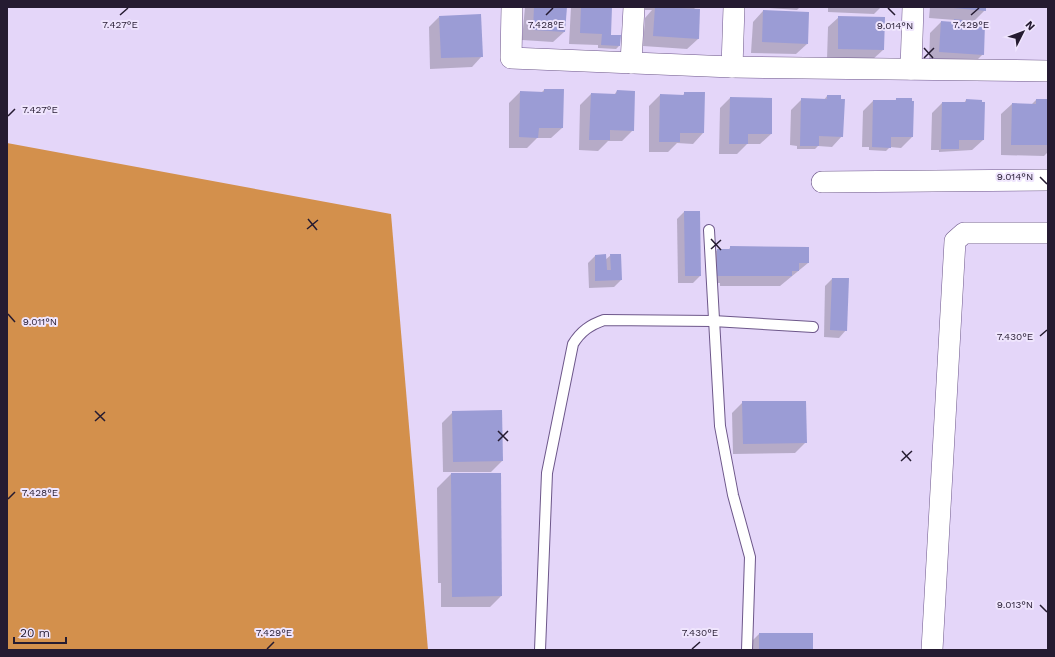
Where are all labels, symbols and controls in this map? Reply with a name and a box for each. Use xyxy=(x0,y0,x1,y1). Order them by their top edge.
north arrow xyxy=(1003,12,1043,52)
text: N xyxy=(1023,18,1038,33)
text: 7.427°E xyxy=(102,19,138,30)
text: 7.428°E xyxy=(528,19,564,30)
text: 7.429°E xyxy=(953,19,989,30)
text: 9.014°N xyxy=(877,20,913,31)
text: 7.427°E xyxy=(22,104,58,115)
text: 9.014°N xyxy=(997,171,1033,182)
text: 9.011°N xyxy=(23,316,57,327)
text: 7.430°E xyxy=(997,331,1033,342)
text: 7.428°E xyxy=(22,487,58,498)
text: 9.013°N xyxy=(997,599,1033,610)
scale bar xyxy=(14,619,66,645)
text: 20 m xyxy=(20,626,50,640)
text: 7.429°E xyxy=(256,627,292,638)
text: 7.430°E xyxy=(682,627,718,638)

